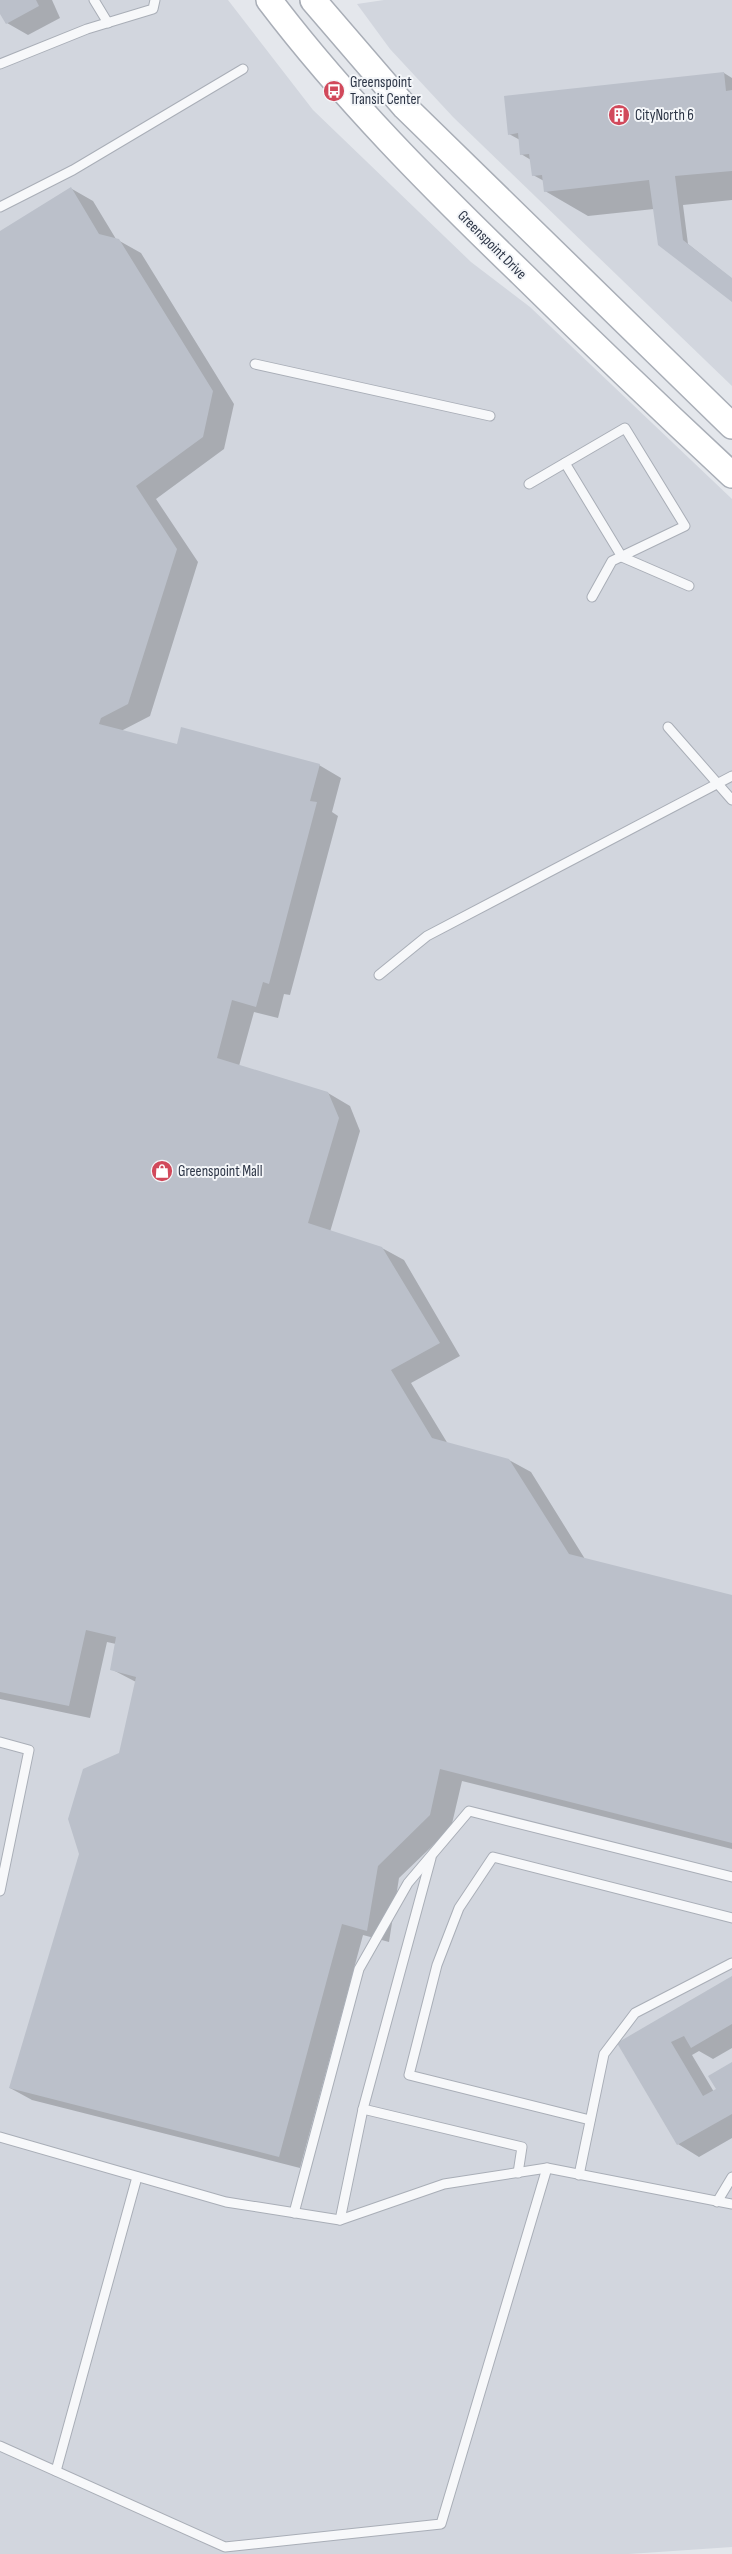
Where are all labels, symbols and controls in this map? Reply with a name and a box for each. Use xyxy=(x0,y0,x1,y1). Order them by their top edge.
place label: Greenspoint Transit Center xyxy=(350,73,422,109)
bus stop icon: Greenspoint Transit Center xyxy=(322,79,346,103)
building icon: CityNorth 6 xyxy=(607,103,631,127)
place label: CityNorth 6 xyxy=(635,106,694,125)
street label: Greenspoint Drive xyxy=(453,206,531,284)
shop icon: Greenspoint Mall xyxy=(150,1159,174,1183)
place label: Greenspoint Mall xyxy=(178,1162,262,1181)

